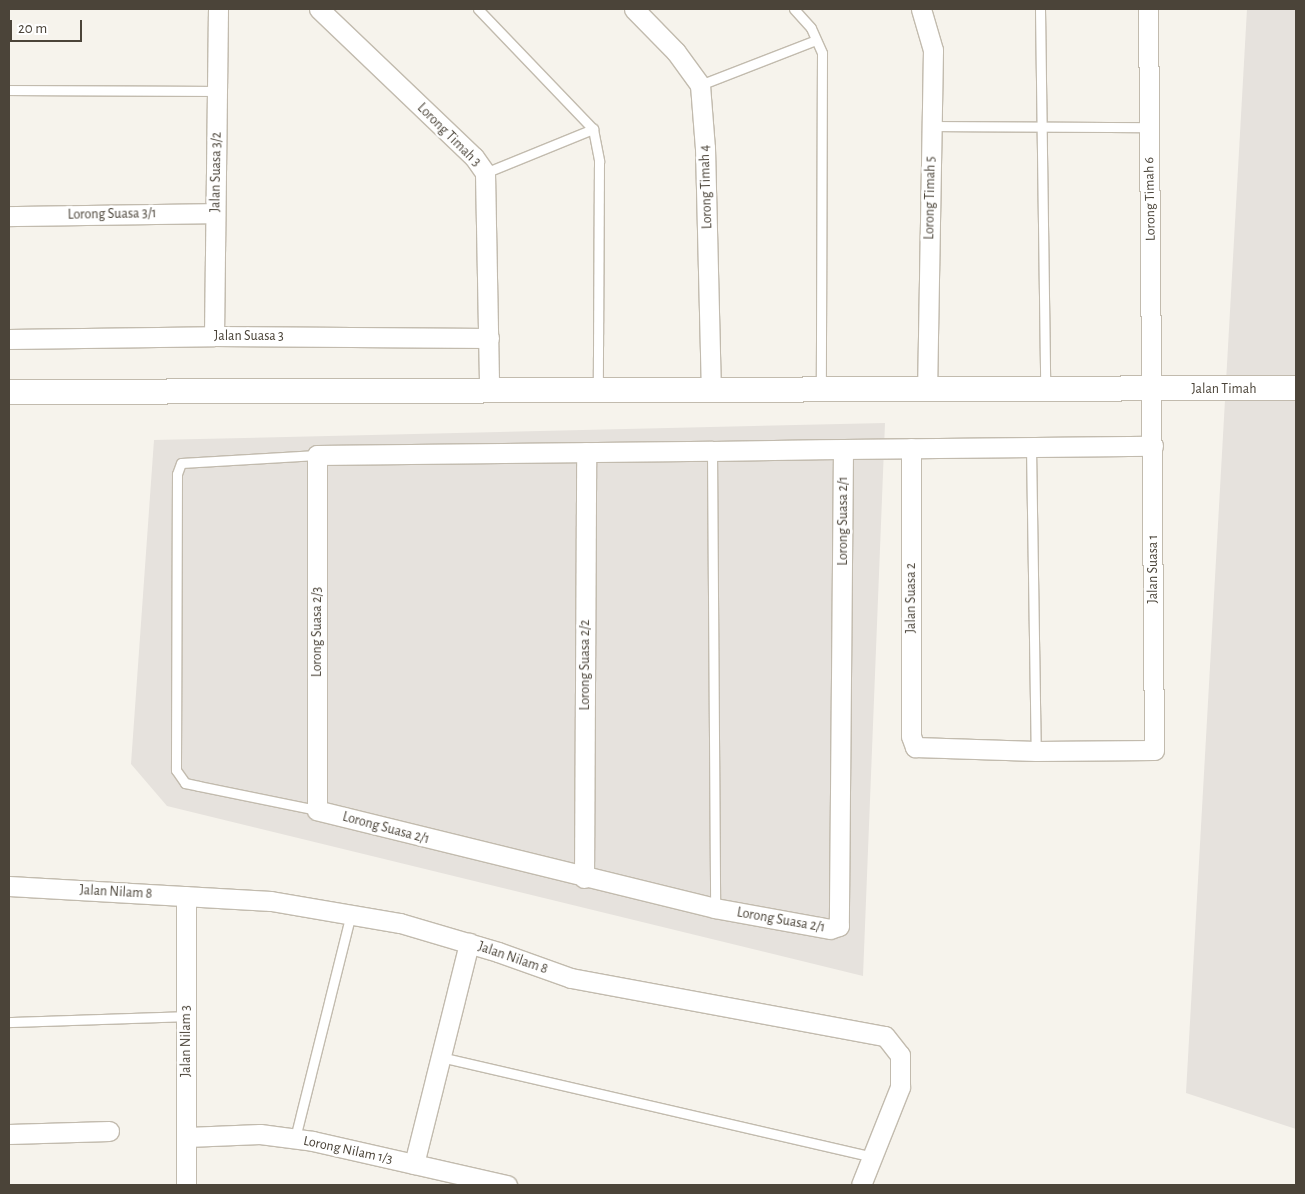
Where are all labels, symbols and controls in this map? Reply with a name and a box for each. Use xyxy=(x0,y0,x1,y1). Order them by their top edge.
scale bar xyxy=(12,10,85,42)
text: 20 m xyxy=(18,21,47,36)
street label: Lorong Timah 3 xyxy=(414,100,484,170)
street label: Jalan Suasa 3/2 xyxy=(207,132,225,212)
street label: Lorong Timah 4 xyxy=(696,145,716,229)
street label: Lorong Timah 5 xyxy=(921,156,939,240)
street label: Lorong Timah 6 xyxy=(1141,157,1159,241)
street label: Lorong Suasa 3/1 xyxy=(67,205,157,223)
street label: Jalan Suasa 3 xyxy=(214,328,284,344)
street label: Jalan Timah xyxy=(1191,381,1257,397)
street label: Lorong Suasa 2/1 xyxy=(835,476,851,566)
street label: Jalan Suasa 1 xyxy=(1145,535,1161,603)
street label: Jalan Suasa 2 xyxy=(903,563,919,633)
street label: Lorong Suasa 2/3 xyxy=(309,587,325,677)
street label: Lorong Suasa 2/2 xyxy=(577,620,593,710)
street label: Lorong Suasa 2/1 xyxy=(341,808,431,848)
street label: Jalan Nilam 8 xyxy=(79,882,153,902)
street label: Lorong Suasa 2/1 xyxy=(736,904,826,936)
street label: Jalan Nilam 8 xyxy=(476,938,550,978)
street label: Jalan Nilam 3 xyxy=(178,1005,194,1077)
street label: Lorong Nilam 1/3 xyxy=(302,1132,394,1168)

